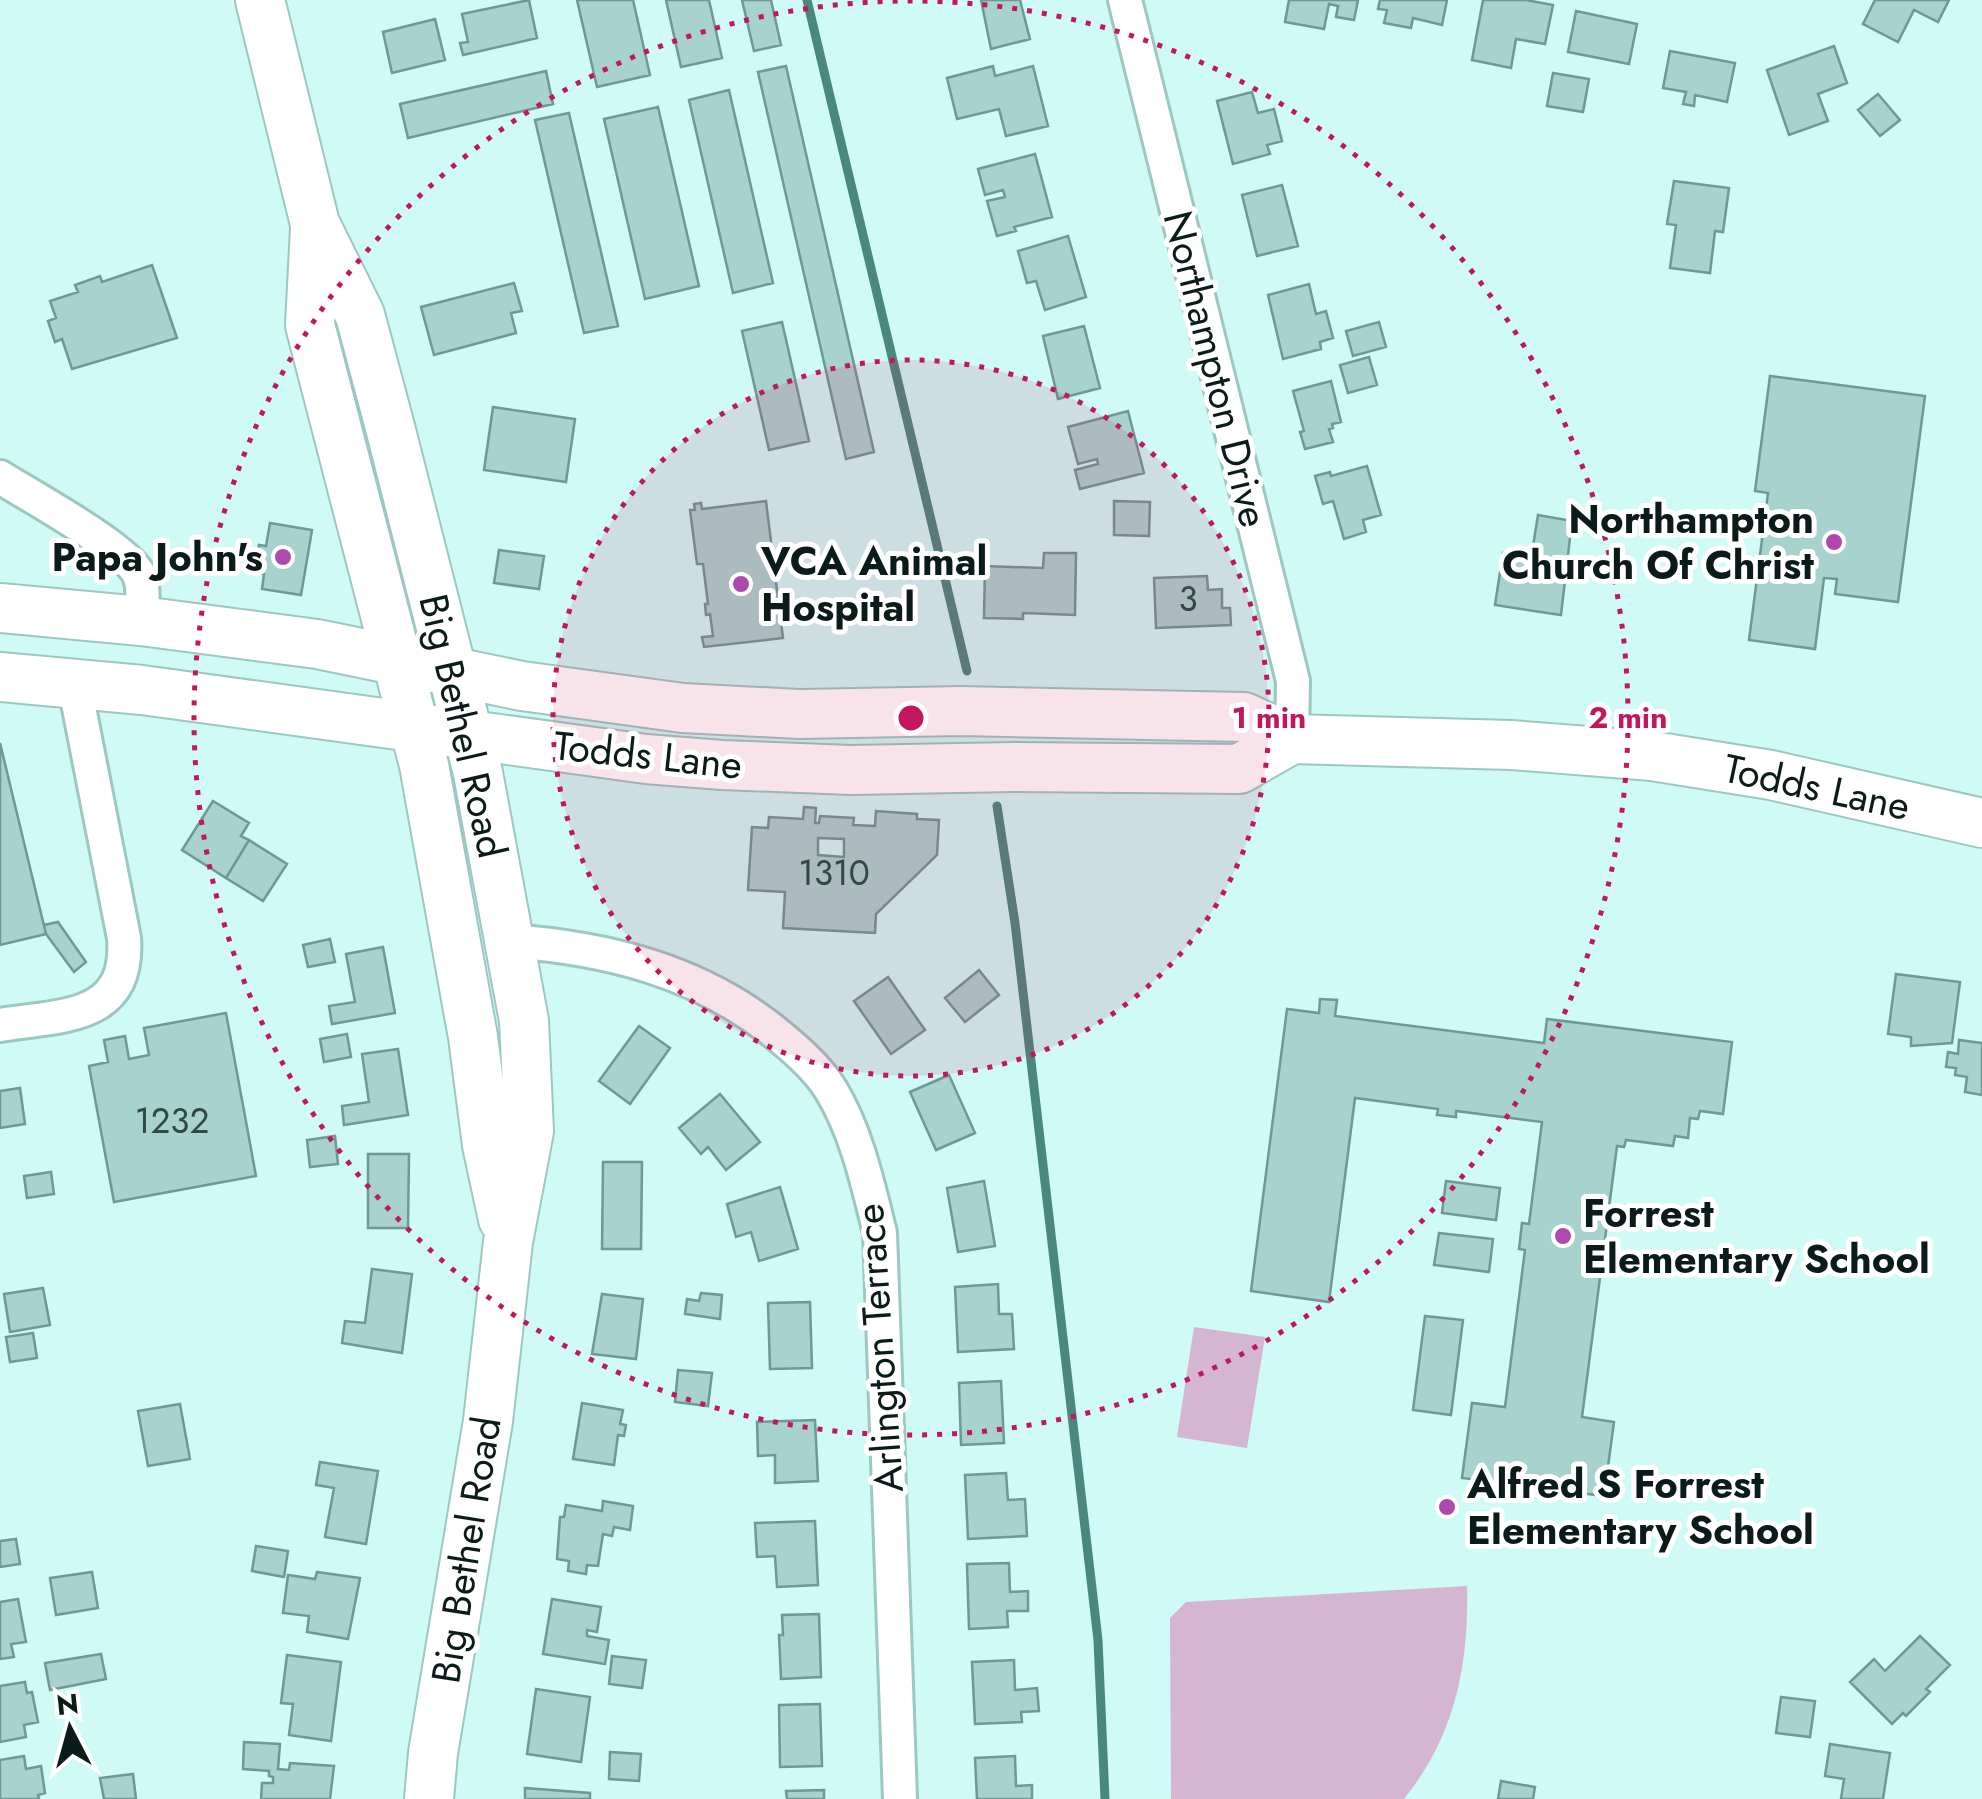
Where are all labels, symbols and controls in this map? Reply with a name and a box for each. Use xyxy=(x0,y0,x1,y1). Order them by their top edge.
street label: Northampton Drive xyxy=(1149,205,1283,533)
place label: Northampton Church Of Christ xyxy=(1502,490,1814,594)
place label: Papa John's xyxy=(52,528,263,586)
marker: Northampton Church Of Christ xyxy=(1823,531,1845,553)
place label: VCA Animal Hospital xyxy=(760,532,987,636)
marker: Papa John's xyxy=(272,546,294,568)
marker: VCA Animal Hospital xyxy=(730,573,752,595)
house number: 3 xyxy=(1178,574,1198,624)
street label: Big Bethel Road xyxy=(404,588,522,864)
text: 1 min xyxy=(1232,696,1306,739)
text: 2 min xyxy=(1589,696,1667,739)
centre of rings xyxy=(893,700,929,736)
street label: Todds Lane xyxy=(551,716,745,794)
street label: Todds Lane xyxy=(1719,739,1915,835)
house number: 1310 xyxy=(798,848,870,898)
house number: 1232 xyxy=(135,1096,209,1146)
place label: Forrest Elementary School xyxy=(1583,1184,1930,1288)
street label: Arlington Terrace xyxy=(840,1202,918,1494)
marker: Forrest Elementary School xyxy=(1552,1225,1574,1247)
street label: Big Bethel Road xyxy=(416,1413,516,1687)
place label: Alfred S Forrest Elementary School xyxy=(1466,1455,1814,1559)
marker: Alfred S Forrest Elementary School xyxy=(1436,1496,1458,1518)
north arrow xyxy=(20,1679,120,1779)
text: N xyxy=(54,1683,81,1726)

